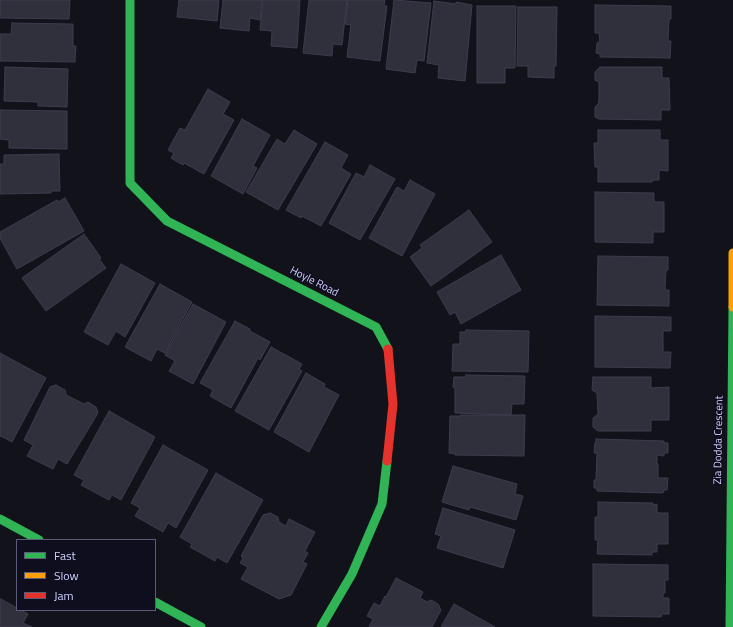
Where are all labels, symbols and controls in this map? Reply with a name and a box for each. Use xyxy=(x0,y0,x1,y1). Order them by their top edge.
street label: Hoyle Road xyxy=(288,264,340,300)
street label: Zia Dodda Crescent xyxy=(712,395,726,485)
legend xyxy=(16,539,156,611)
text: Fast xyxy=(54,546,76,565)
text: Slow xyxy=(54,566,79,585)
text: Jam xyxy=(54,586,74,605)

